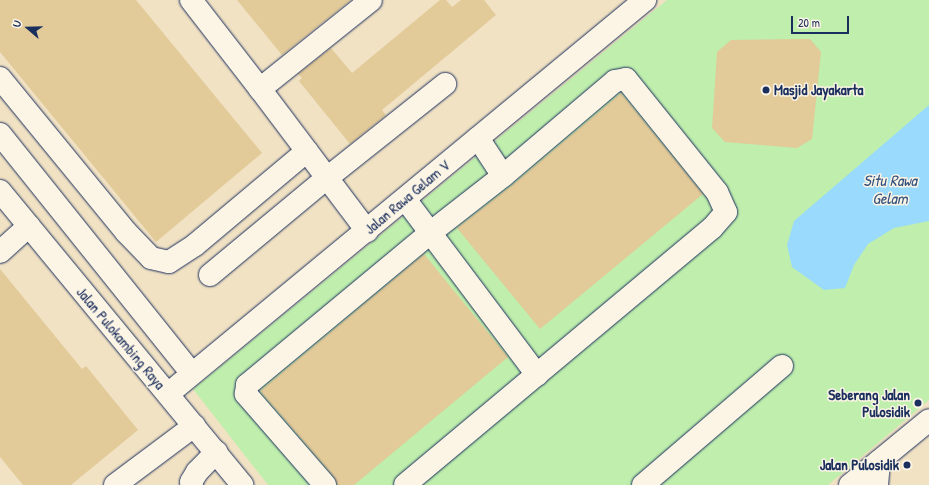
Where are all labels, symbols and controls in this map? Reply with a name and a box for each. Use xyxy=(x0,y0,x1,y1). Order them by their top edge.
north arrow xyxy=(8,8,48,48)
scale bar xyxy=(793,8,851,34)
text: 20 m xyxy=(798,14,820,31)
text: U xyxy=(9,19,24,29)
place label: Masjid Jayakarta xyxy=(774,81,863,99)
marker: Masjid Jayakarta xyxy=(761,85,771,95)
street label: Jalan Rawa Gelam V xyxy=(361,156,453,238)
water label: Situ Rawa Gelam xyxy=(863,170,917,208)
street label: Jalan Pulokambing Raya xyxy=(73,283,169,393)
place label: Seberang Jalan Pulosidik xyxy=(828,385,910,420)
marker: Seberang Jalan Pulosidik xyxy=(913,398,923,408)
place label: Jalan Pulosidik xyxy=(820,456,899,474)
marker: Jalan Pulosidik xyxy=(902,460,912,470)

